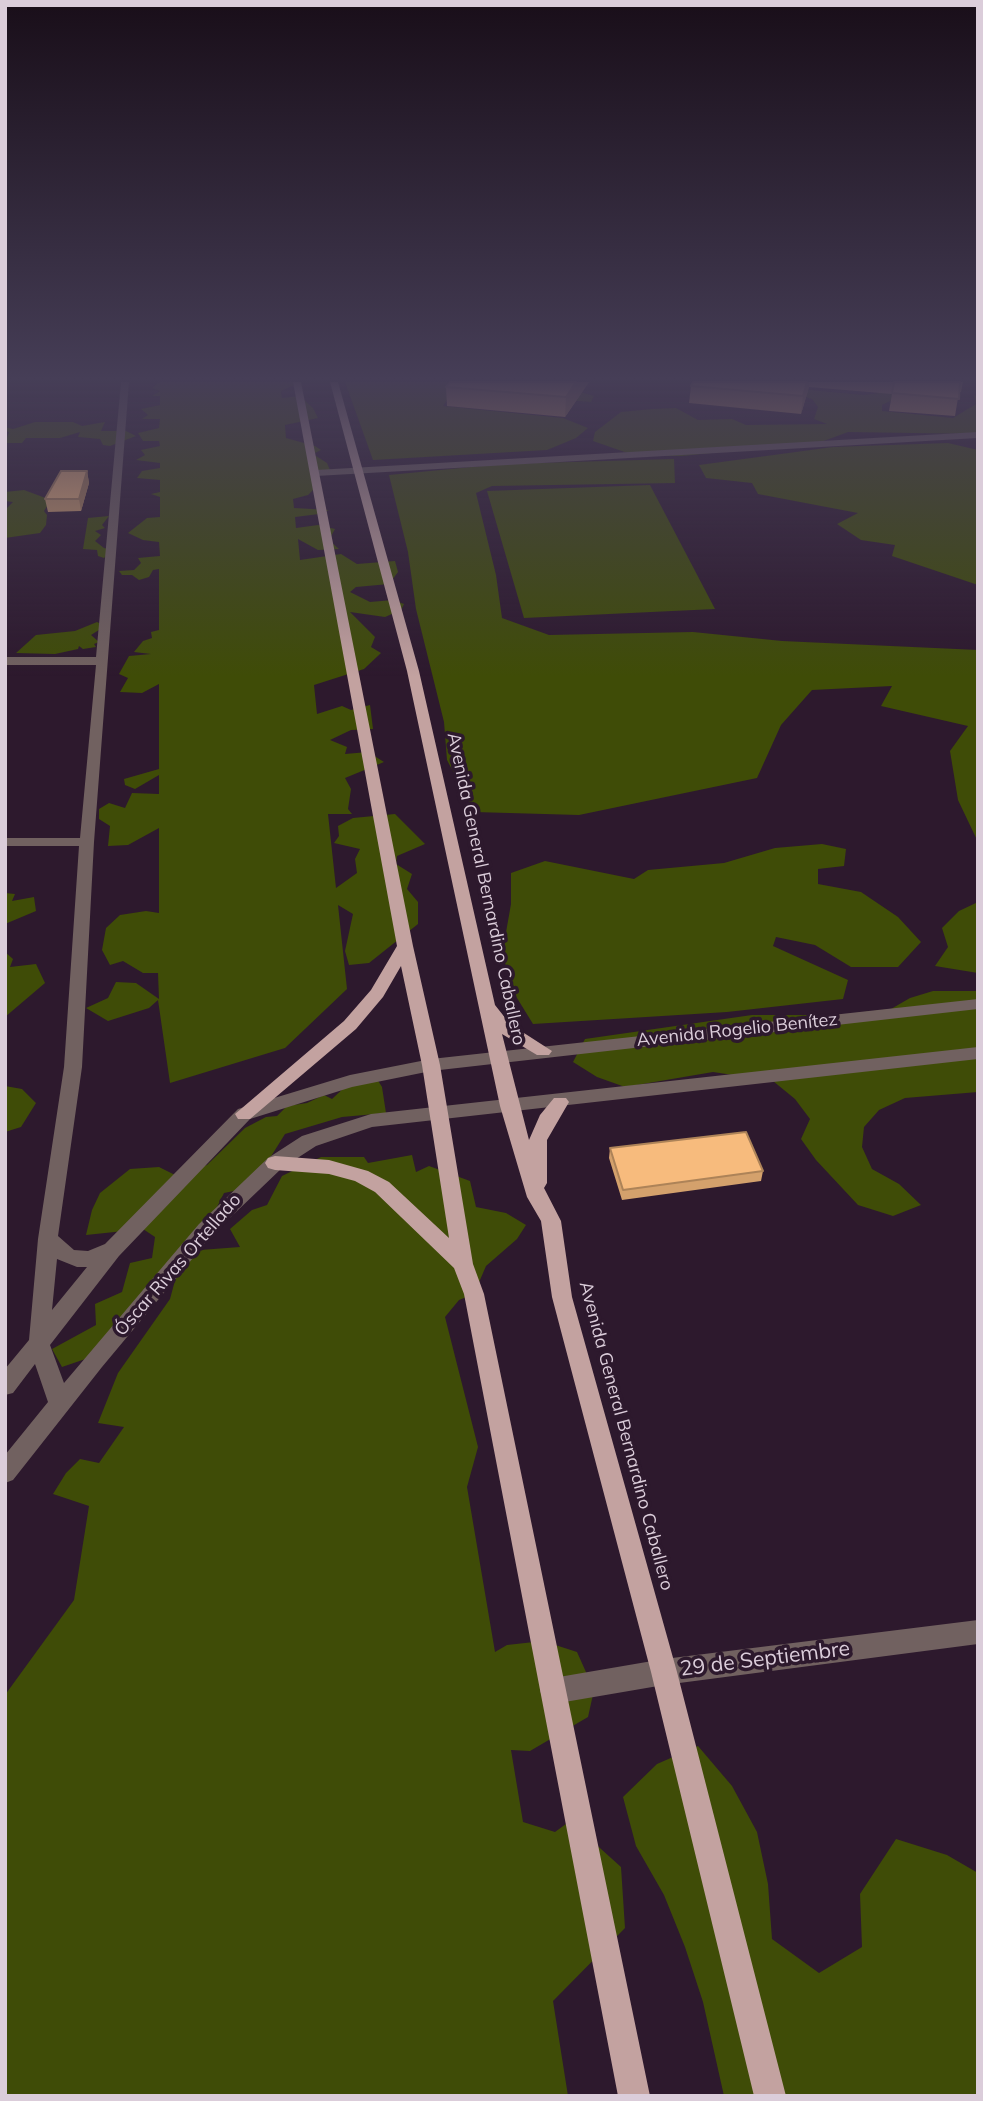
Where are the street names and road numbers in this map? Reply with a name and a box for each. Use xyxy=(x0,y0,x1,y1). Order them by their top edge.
street label: Avenida General Bernardino Caballero xyxy=(442,731,530,1047)
street label: Avenida Rogelio Benítez xyxy=(635,1009,839,1051)
street label: Óscar Rivas Ortellado xyxy=(110,1189,246,1341)
street label: Avenida General Bernardino Caballero xyxy=(574,1279,678,1593)
street label: 29 de Septiembre xyxy=(679,1636,851,1682)

